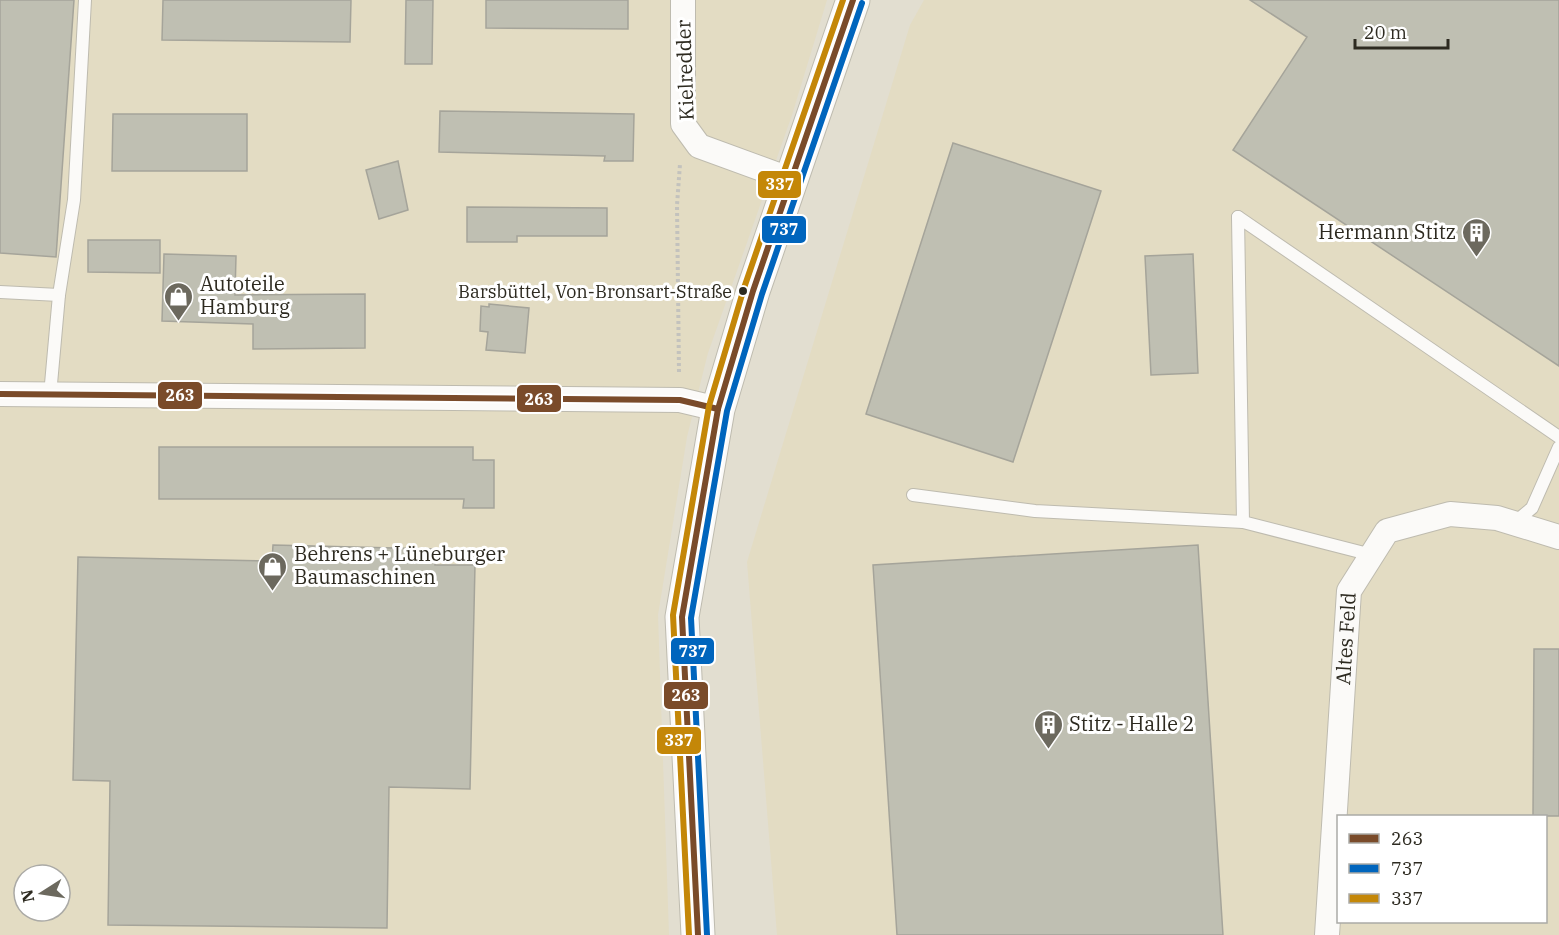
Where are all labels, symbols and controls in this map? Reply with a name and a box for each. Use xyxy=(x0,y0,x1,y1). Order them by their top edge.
scale bar xyxy=(1355,12,1448,50)
street label: Kielredder xyxy=(669,19,700,121)
text: 20 m xyxy=(1364,21,1407,44)
line badge: 337 xyxy=(757,170,802,199)
text: 337 xyxy=(766,174,794,194)
line badge: 737 xyxy=(761,215,807,244)
building icon: Hermann Stitz xyxy=(1461,216,1493,258)
place label: Hermann Stitz xyxy=(1318,218,1456,245)
text: 737 xyxy=(770,219,798,239)
place label: Autoteile Hamburg xyxy=(200,270,290,320)
shop icon: Autoteile Hamburg xyxy=(163,280,195,322)
place label: Barsbüttel, Von-Bronsart-Straße xyxy=(458,280,732,303)
marker: Barsbüttel, Von-Bronsart-Straße xyxy=(737,285,749,297)
line badge: 263 xyxy=(157,381,203,410)
line badge: 263 xyxy=(516,384,562,413)
text: 263 xyxy=(166,385,194,405)
text: 263 xyxy=(525,389,553,409)
place label: Behrens + Lüneburger Baumaschinen xyxy=(294,540,505,590)
shop icon: Behrens + Lüneburger Baumaschinen xyxy=(257,550,289,592)
street label: Altes Feld xyxy=(1329,592,1362,686)
line badge: 737 xyxy=(670,637,715,665)
text: 737 xyxy=(679,641,707,661)
line badge: 263 xyxy=(663,681,709,710)
text: 263 xyxy=(672,685,700,705)
building icon: Stitz - Halle 2 xyxy=(1032,708,1064,750)
place label: Stitz - Halle 2 xyxy=(1069,710,1195,737)
line badge: 337 xyxy=(656,726,702,755)
text: 337 xyxy=(665,730,693,750)
legend xyxy=(1337,815,1547,923)
text: 263 xyxy=(1391,827,1423,850)
text: 737 xyxy=(1391,857,1423,880)
north arrow xyxy=(12,863,72,923)
text: 337 xyxy=(1391,887,1423,910)
text: N xyxy=(16,888,38,904)

